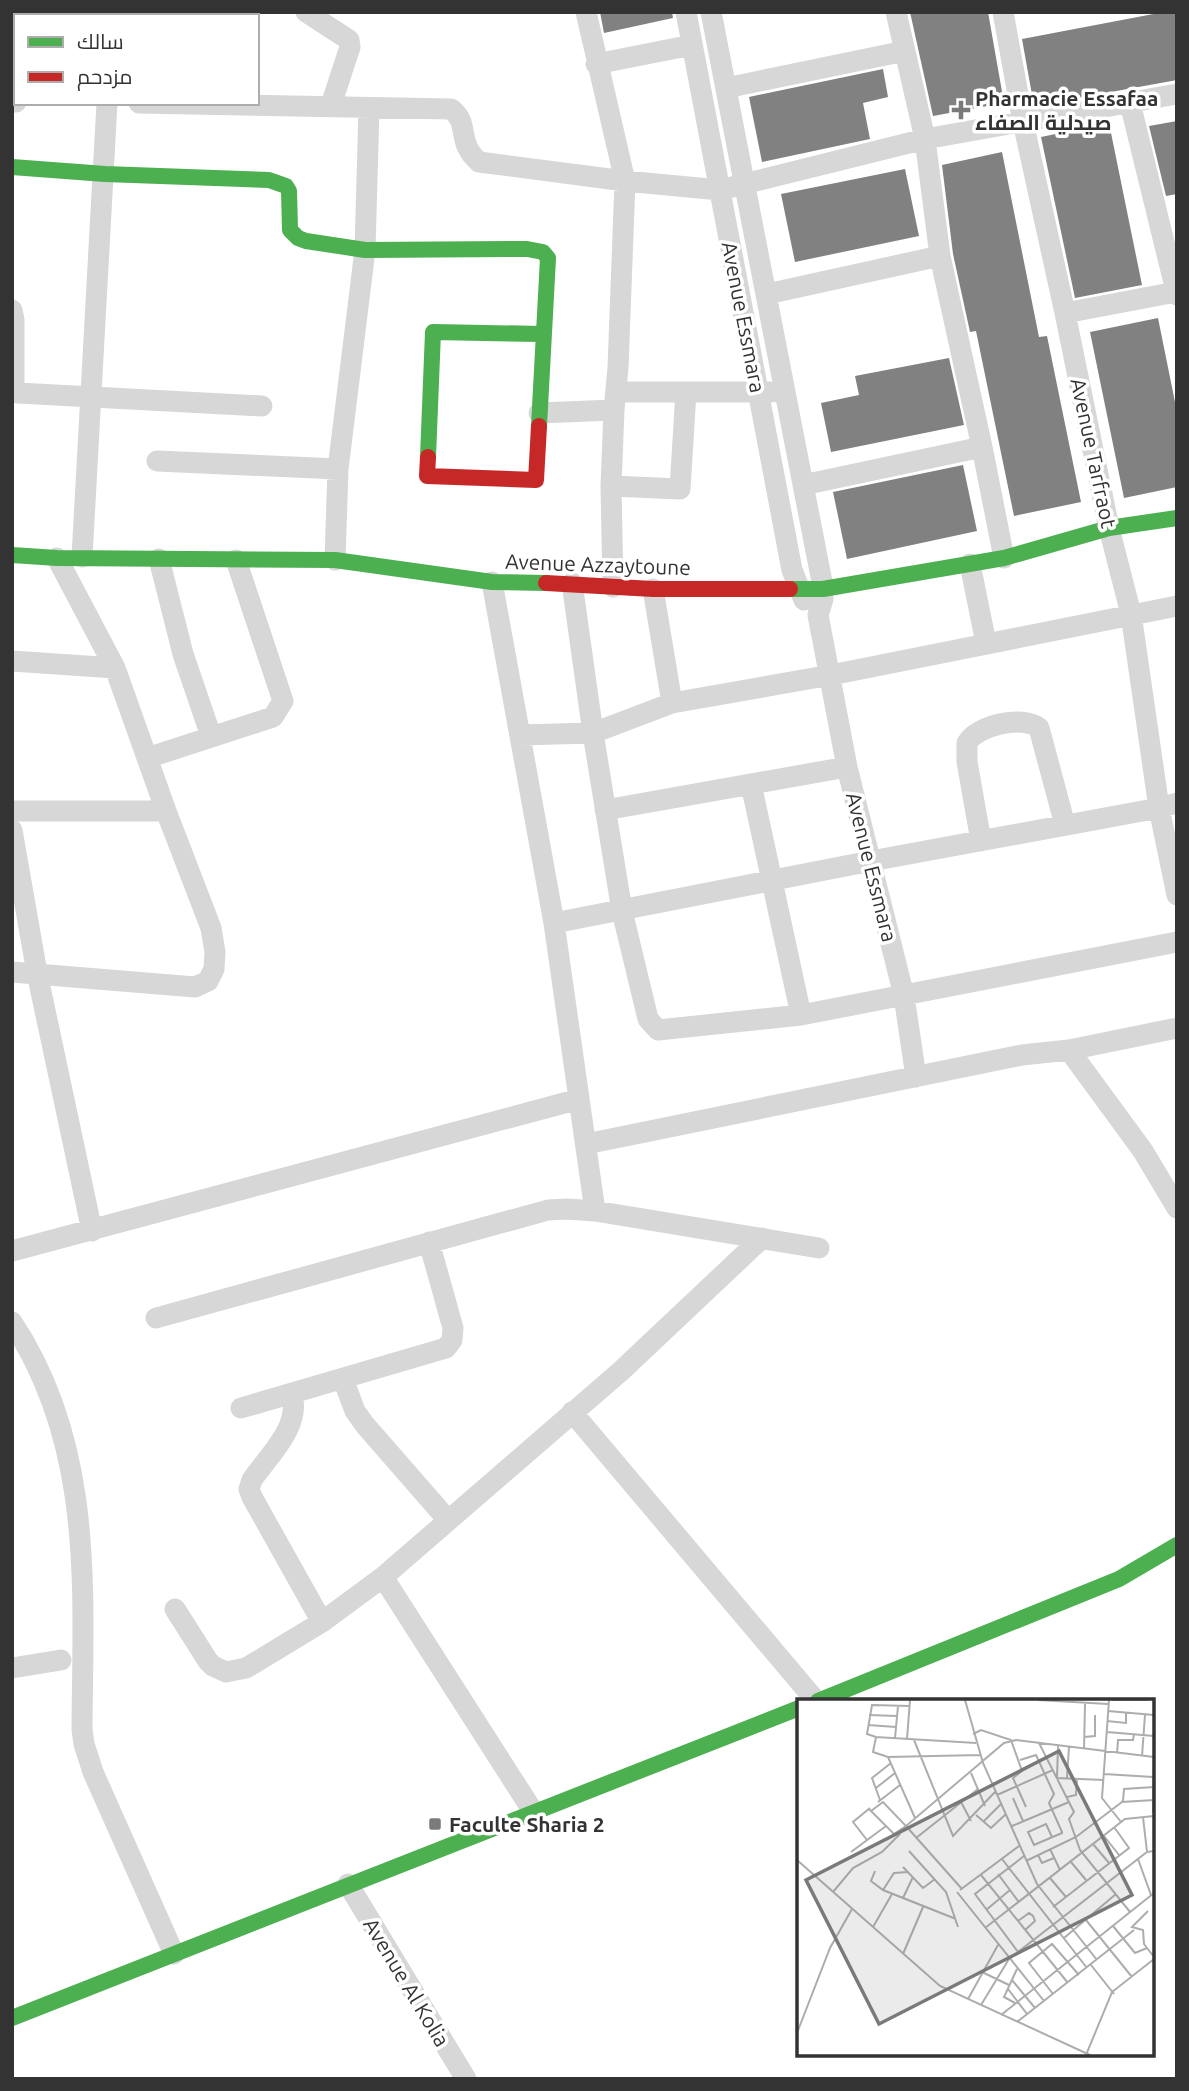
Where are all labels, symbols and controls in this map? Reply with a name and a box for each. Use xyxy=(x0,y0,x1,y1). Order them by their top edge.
legend xyxy=(14,14,259,105)
text: سالك xyxy=(77,29,124,53)
text: مزدحم xyxy=(77,64,132,91)
place label: Pharmacie Essafaa صيدلية الصفاء xyxy=(975,86,1158,135)
marker: Pharmacie Essafaa صيدلية الصفاء xyxy=(953,102,969,118)
street label: Avenue Essmara xyxy=(718,240,770,394)
street label: Avenue Tarfraot xyxy=(1066,376,1122,530)
street label: Avenue Azzaytoune xyxy=(505,549,691,579)
street label: Avenue Essmara xyxy=(842,790,902,944)
inset map xyxy=(797,1699,1154,2056)
place label: Faculte Sharia 2 xyxy=(449,1812,605,1836)
marker: Faculte Sharia 2 xyxy=(427,1816,443,1832)
street label: Avenue Al Kolia xyxy=(359,1913,455,2051)

